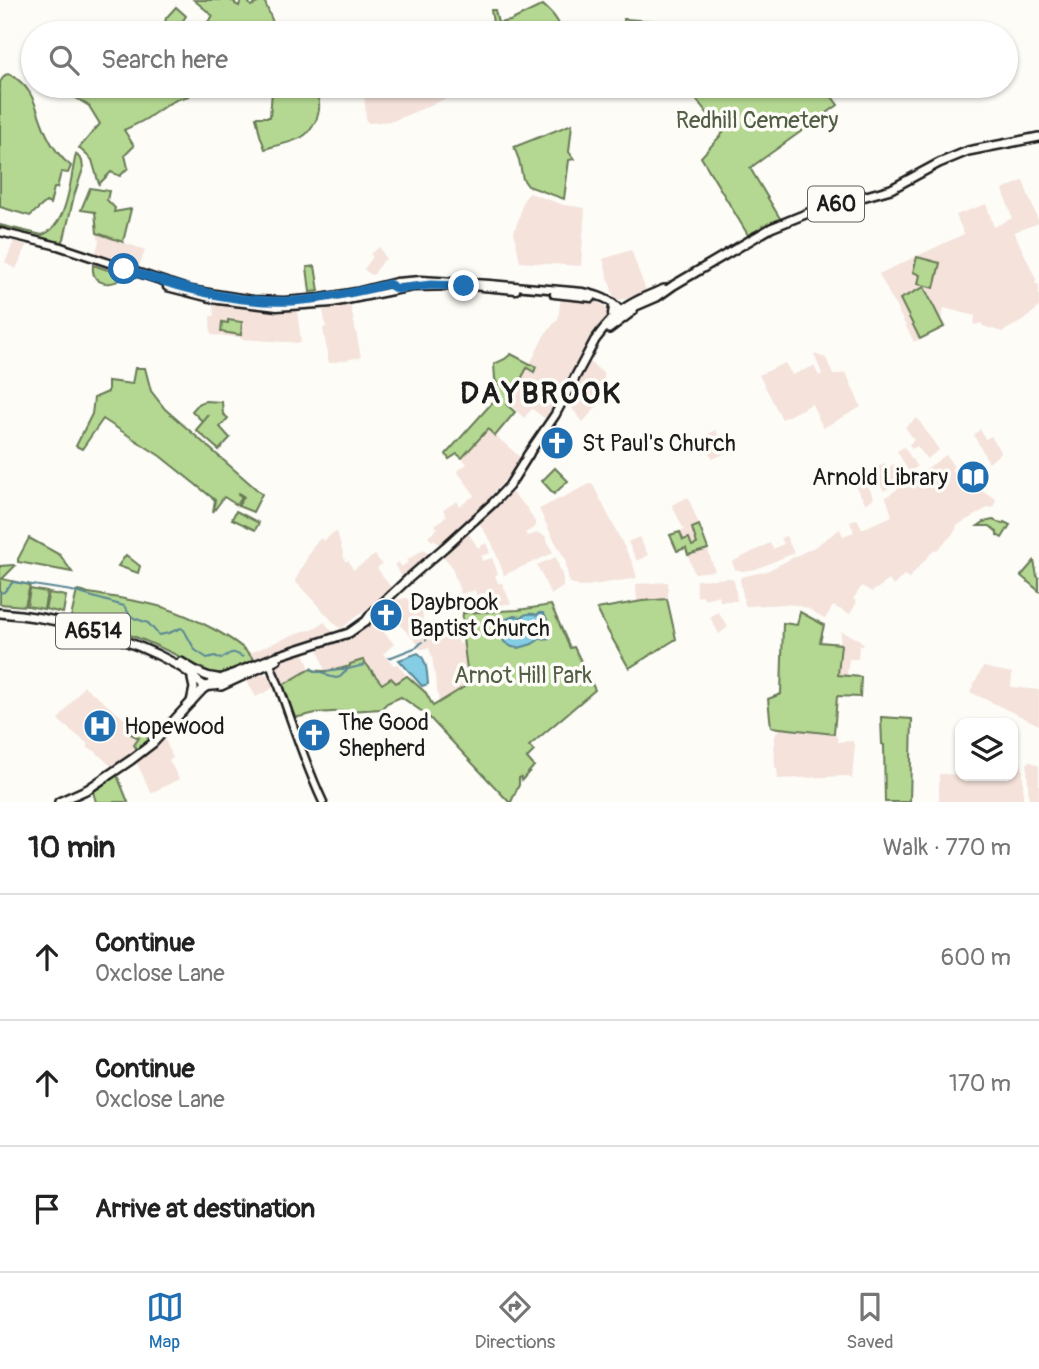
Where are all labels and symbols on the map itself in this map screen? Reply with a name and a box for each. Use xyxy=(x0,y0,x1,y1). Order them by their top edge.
park label: Redhill Cemetery xyxy=(676,106,839,135)
road number: A60 xyxy=(808,186,864,222)
route start xyxy=(108,253,139,284)
route end xyxy=(448,270,479,301)
district label: DAYBROOK xyxy=(460,375,622,412)
church icon: St Paul's Church xyxy=(538,424,576,462)
place label: St Paul's Church xyxy=(582,429,736,458)
library icon: Arnold Library xyxy=(954,458,992,496)
place label: Arnold Library xyxy=(812,463,948,492)
place label: Daybrook Baptist Church xyxy=(410,588,550,643)
church icon: Daybrook Baptist Church xyxy=(367,596,405,634)
road number: A6514 xyxy=(56,614,130,648)
park label: Arnot Hill Park xyxy=(454,661,592,690)
hospital icon: Hopewood xyxy=(81,707,119,745)
place label: The Good Shepherd xyxy=(338,708,429,763)
place label: Hopewood xyxy=(124,712,225,741)
church icon: The Good Shepherd xyxy=(295,716,333,754)

